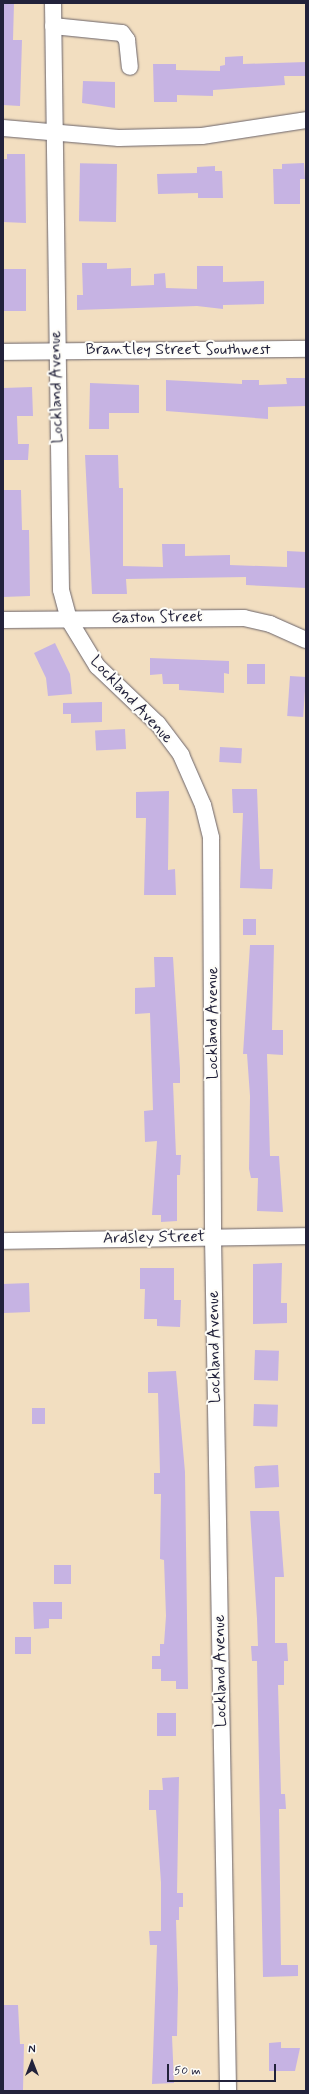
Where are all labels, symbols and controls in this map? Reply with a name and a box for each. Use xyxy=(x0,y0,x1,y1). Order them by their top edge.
street label: Lockland Avenue xyxy=(46,329,68,445)
street label: Brantley Street Southwest xyxy=(86,340,270,360)
street label: Gaston Street xyxy=(110,608,204,628)
street label: Lockland Avenue xyxy=(85,651,177,749)
street label: Lockland Avenue xyxy=(203,965,223,1081)
street label: Ardsley Street xyxy=(103,1228,205,1248)
street label: Lockland Avenue xyxy=(204,1289,226,1405)
street label: Lockland Avenue xyxy=(210,1613,232,1729)
north arrow xyxy=(12,2042,52,2082)
text: N xyxy=(28,2043,36,2057)
scale bar xyxy=(169,2056,278,2082)
text: 50 m xyxy=(174,2063,201,2079)

